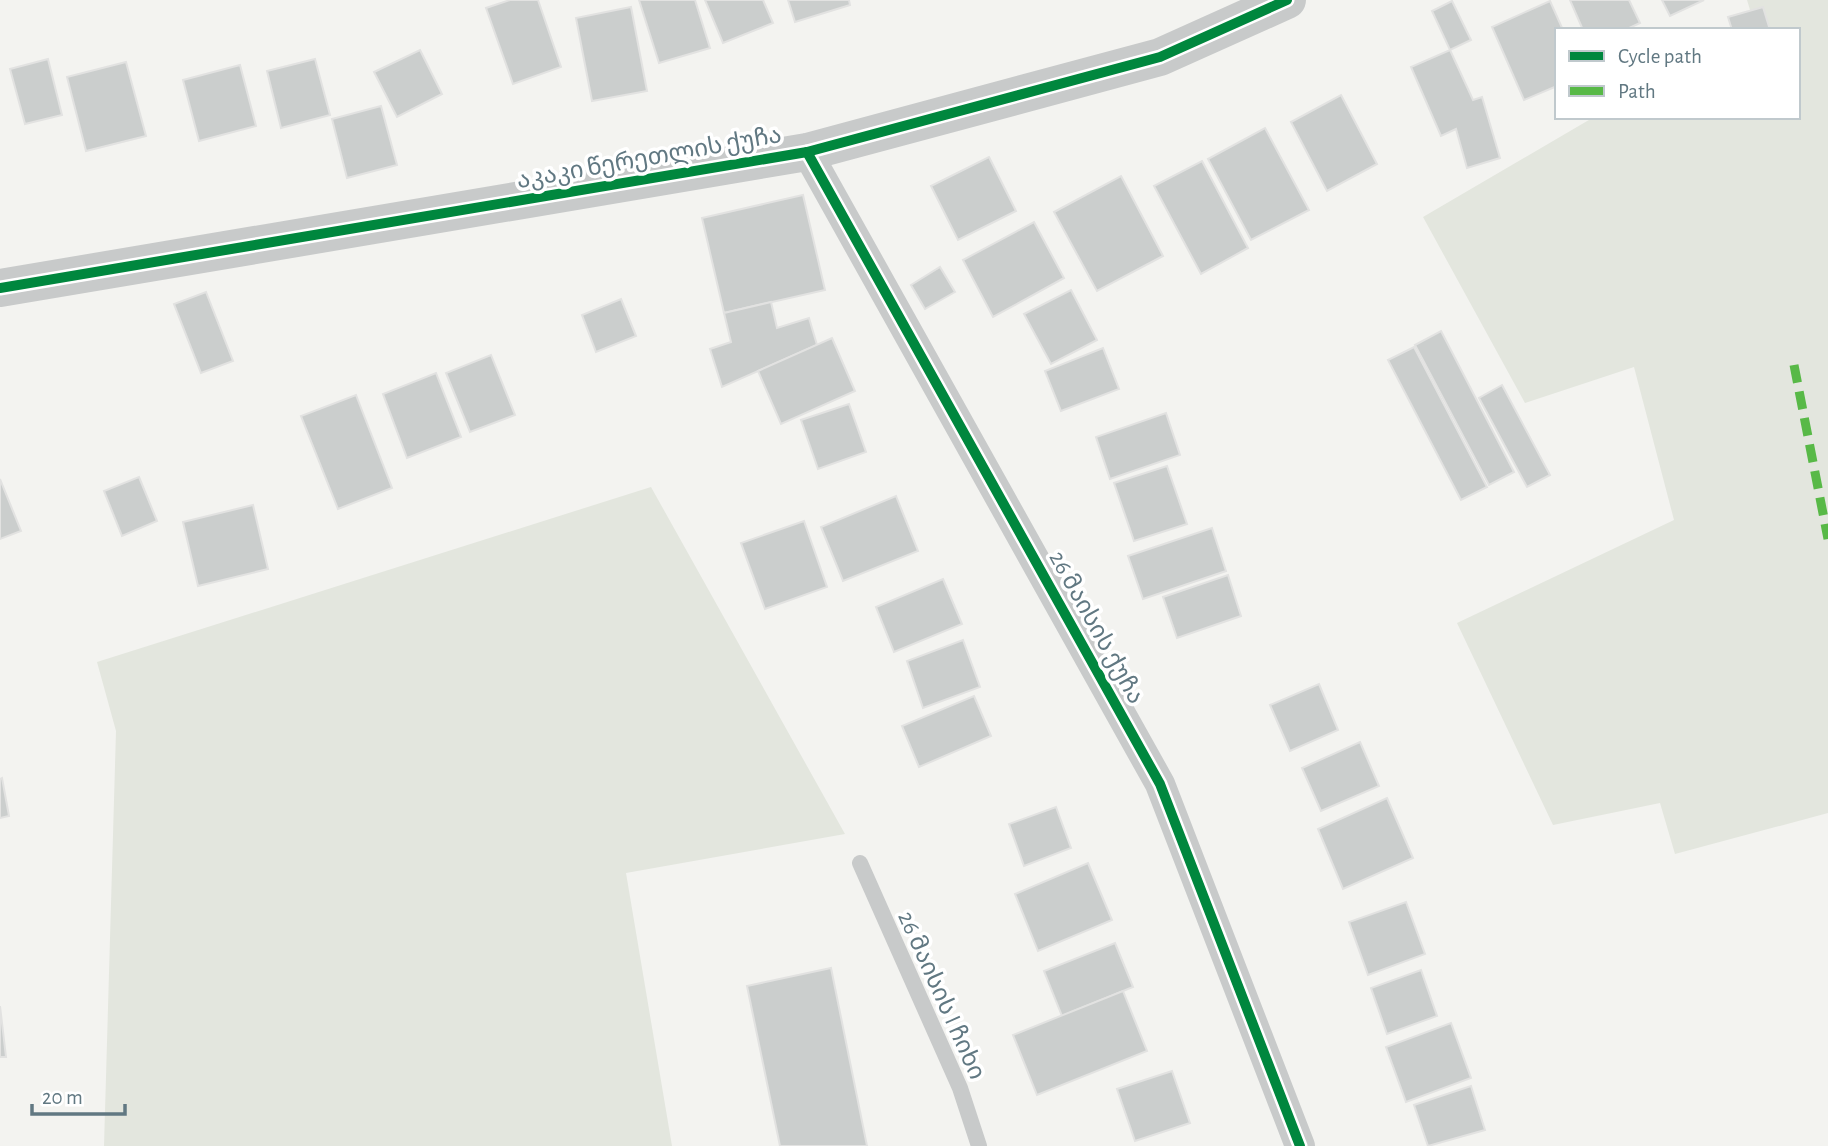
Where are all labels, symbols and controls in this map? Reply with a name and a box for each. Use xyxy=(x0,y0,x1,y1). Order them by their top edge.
legend xyxy=(1555,28,1800,119)
text: Cycle path xyxy=(1618,46,1702,67)
text: Path xyxy=(1618,81,1656,102)
street label: აკაკი წერეთლის ქუჩა xyxy=(515,123,783,194)
street label: 26 მაისის ქუჩა xyxy=(1043,547,1148,708)
street label: 26 მაისის I ჩიხი xyxy=(893,908,989,1083)
scale bar xyxy=(32,1072,124,1116)
text: 20 m xyxy=(42,1087,83,1108)

